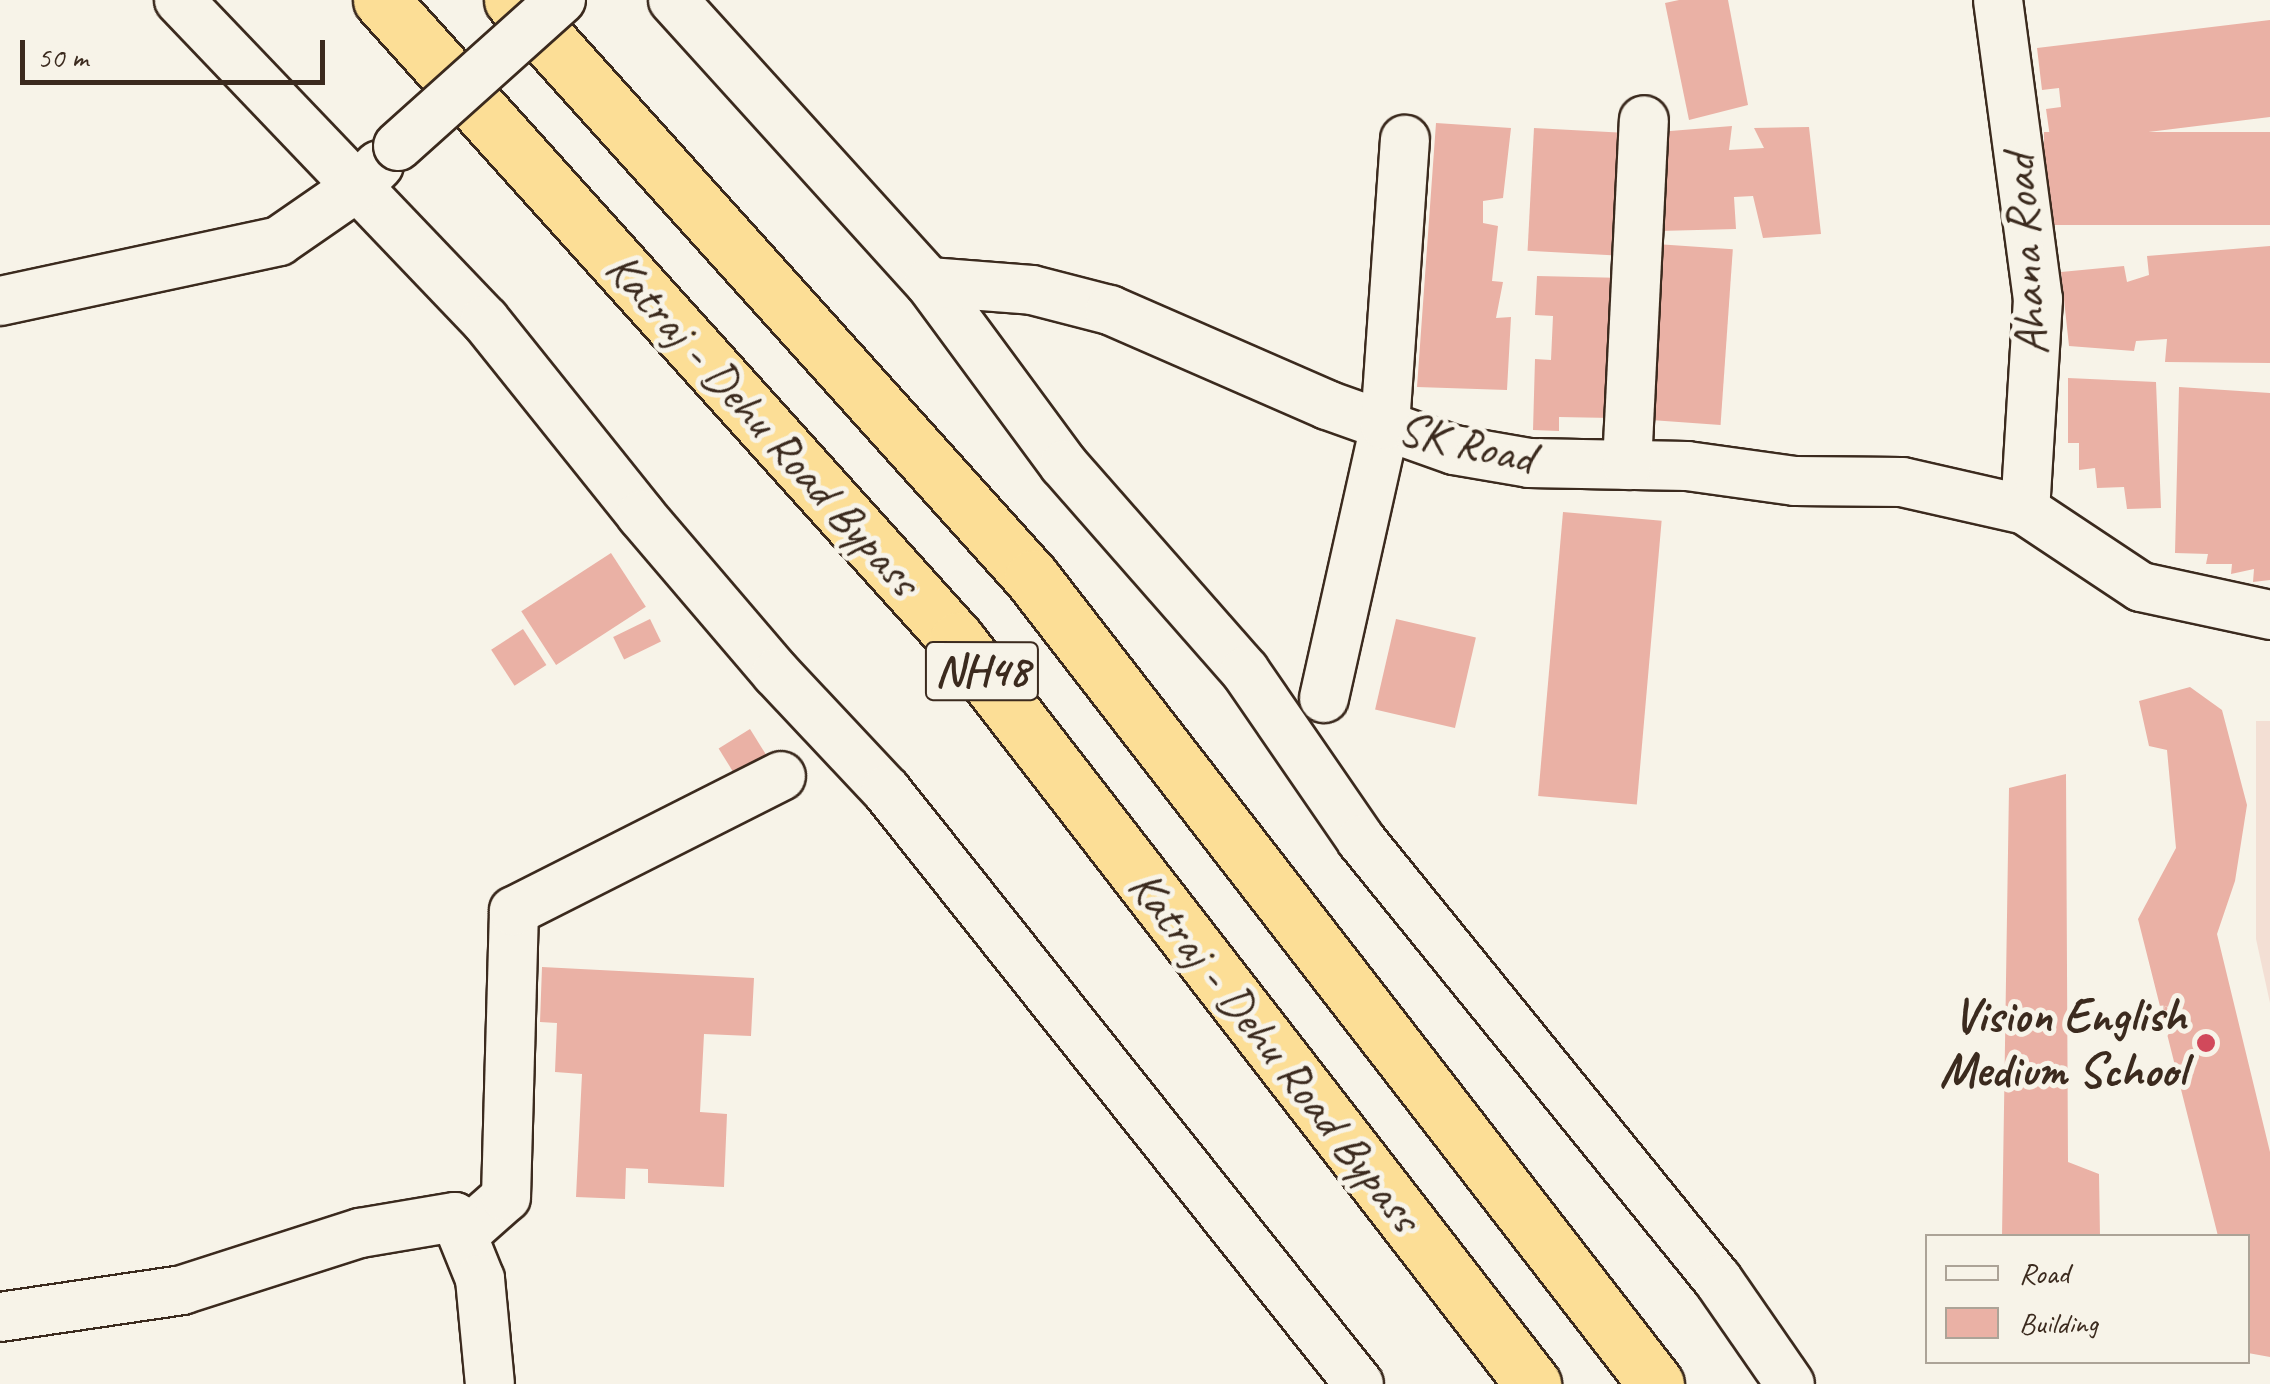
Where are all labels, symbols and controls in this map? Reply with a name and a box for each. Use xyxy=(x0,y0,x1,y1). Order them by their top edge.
scale bar xyxy=(25,20,330,82)
text: 50 m xyxy=(37,38,88,76)
street label: Ahana Road xyxy=(1989,153,2061,357)
street label: Katraj - Dehu Road Bypass xyxy=(593,240,933,608)
street label: SK Road xyxy=(1392,399,1540,487)
road number: NH48 xyxy=(924,631,1040,711)
street label: Katraj - Dehu Road Bypass xyxy=(1115,858,1435,1244)
place label: Vision English Medium School xyxy=(1942,986,2186,1099)
marker: Vision English Medium School xyxy=(2195,1032,2217,1054)
legend xyxy=(1925,1234,2250,1364)
text: Road xyxy=(2019,1254,2069,1292)
text: Building xyxy=(2019,1304,2098,1342)

